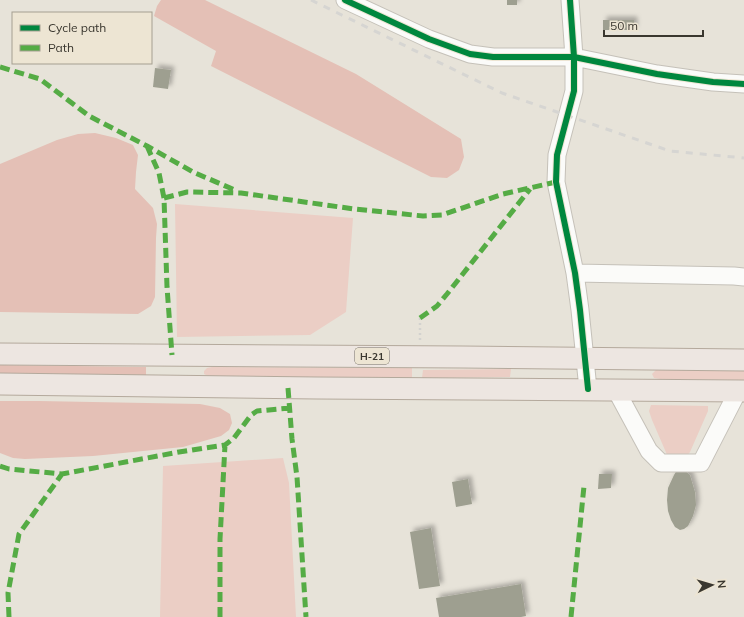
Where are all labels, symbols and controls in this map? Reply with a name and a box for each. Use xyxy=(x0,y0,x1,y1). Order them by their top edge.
legend xyxy=(12,12,152,64)
scale bar xyxy=(604,12,703,38)
text: 50 m xyxy=(610,18,638,33)
text: Cycle path xyxy=(48,20,106,35)
text: Path xyxy=(48,40,74,55)
road number: Н-21 xyxy=(355,348,389,364)
north arrow xyxy=(692,565,732,605)
text: N xyxy=(715,579,729,589)

